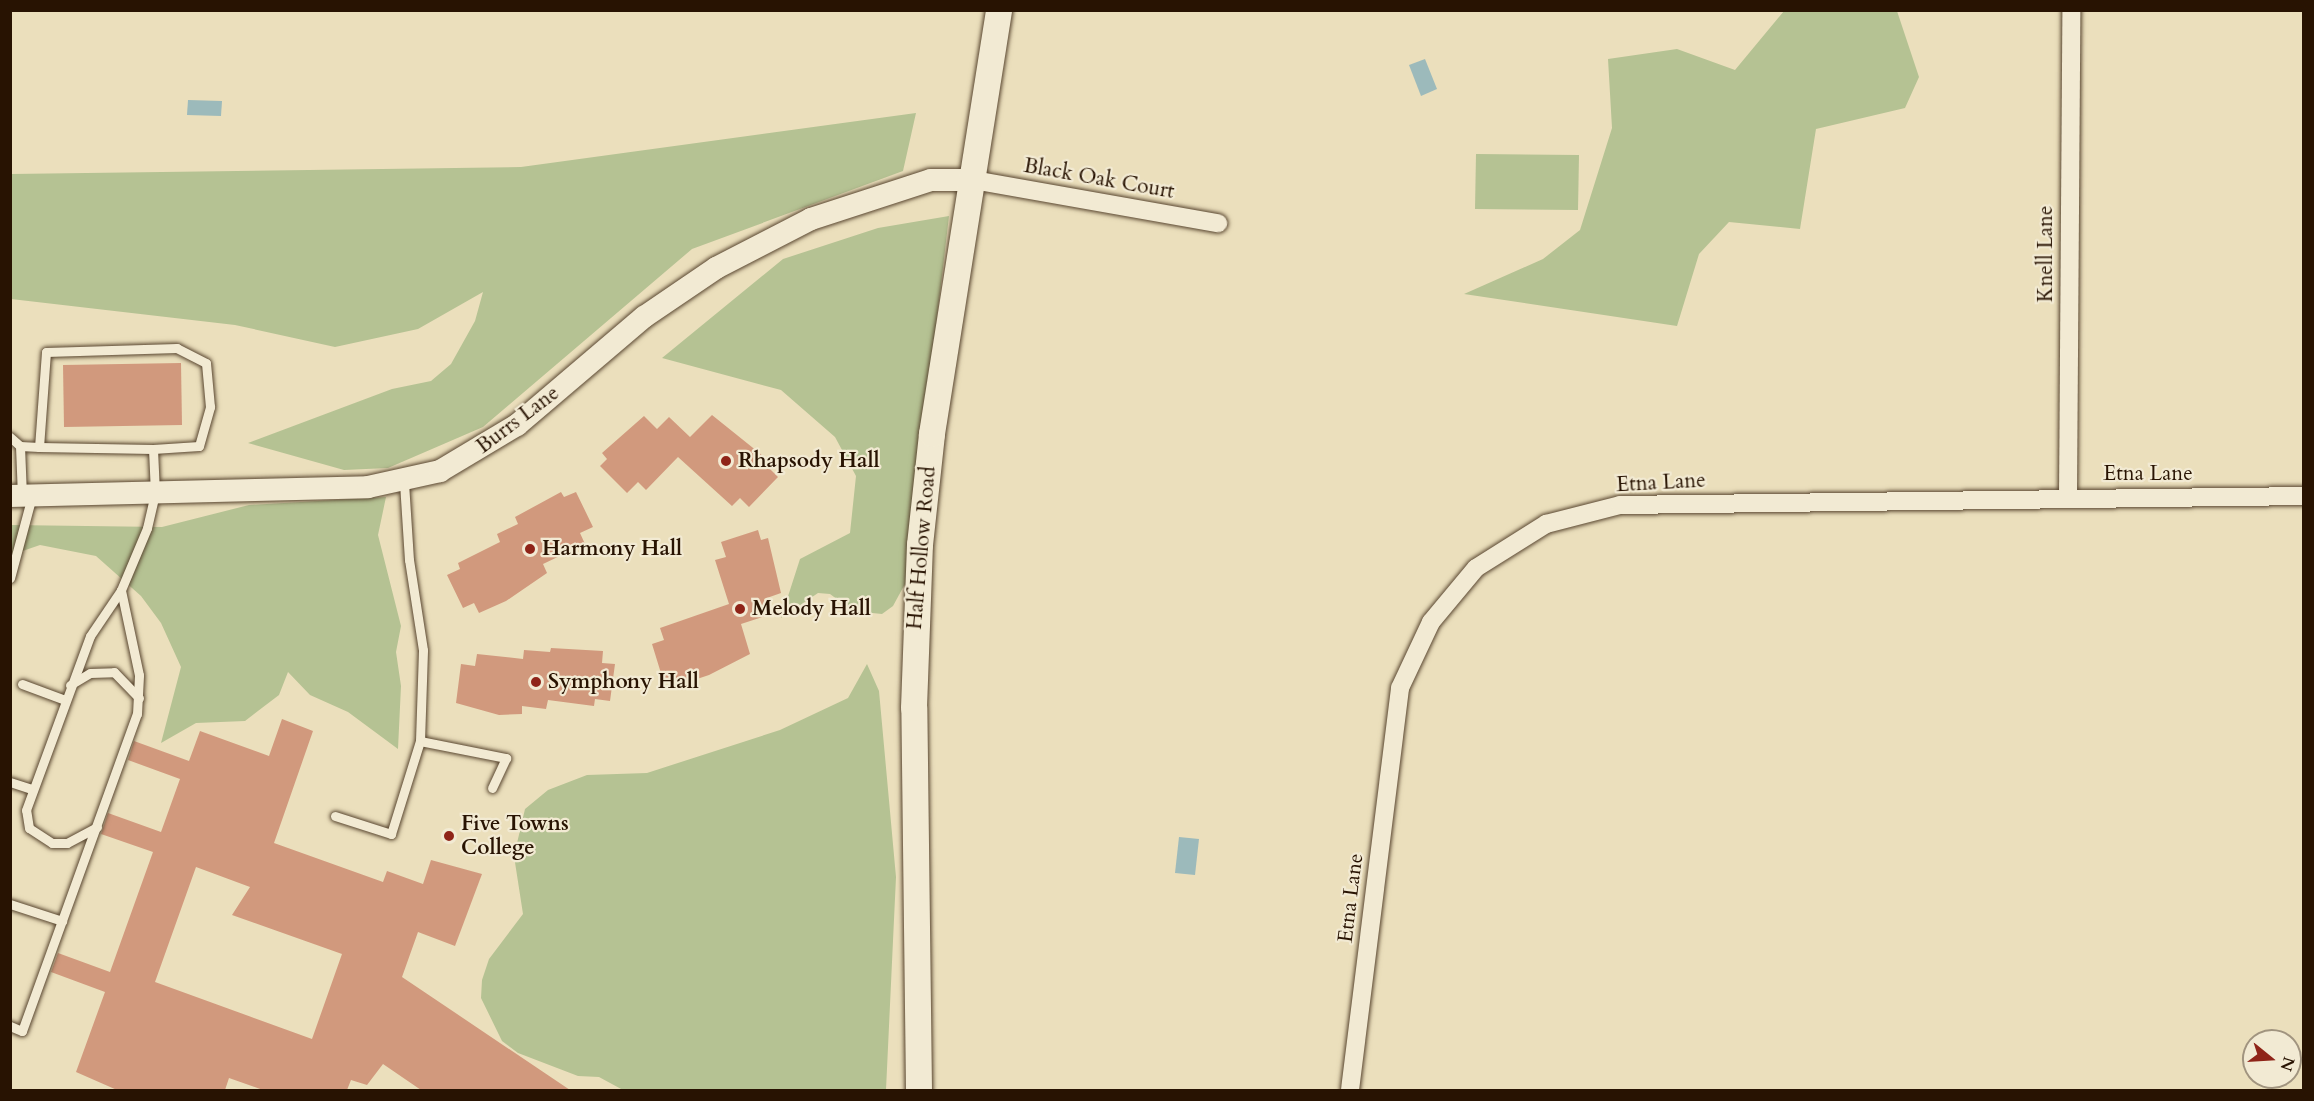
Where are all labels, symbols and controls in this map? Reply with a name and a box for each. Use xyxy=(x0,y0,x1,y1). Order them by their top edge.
street label: Black Oak Court xyxy=(1022,153,1176,205)
street label: Knell Lane xyxy=(2033,206,2059,302)
street label: Burrs Lane xyxy=(472,381,564,459)
place label: Rhapsody Hall xyxy=(738,448,880,474)
marker: Rhapsody Hall xyxy=(719,454,733,468)
street label: Etna Lane xyxy=(2103,461,2193,487)
street label: Half Hollow Road xyxy=(902,465,942,631)
street label: Etna Lane xyxy=(1616,468,1706,498)
place label: Harmony Hall xyxy=(542,536,682,562)
marker: Harmony Hall xyxy=(523,542,537,556)
place label: Melody Hall xyxy=(752,596,871,622)
marker: Melody Hall xyxy=(733,602,747,616)
place label: Symphony Hall xyxy=(548,669,699,695)
marker: Symphony Hall xyxy=(529,675,543,689)
place label: Five Towns College xyxy=(461,811,569,861)
marker: Five Towns College xyxy=(442,829,456,843)
street label: Etna Lane xyxy=(1333,852,1369,944)
north arrow xyxy=(2242,1029,2302,1089)
text: N xyxy=(2275,1054,2300,1074)

